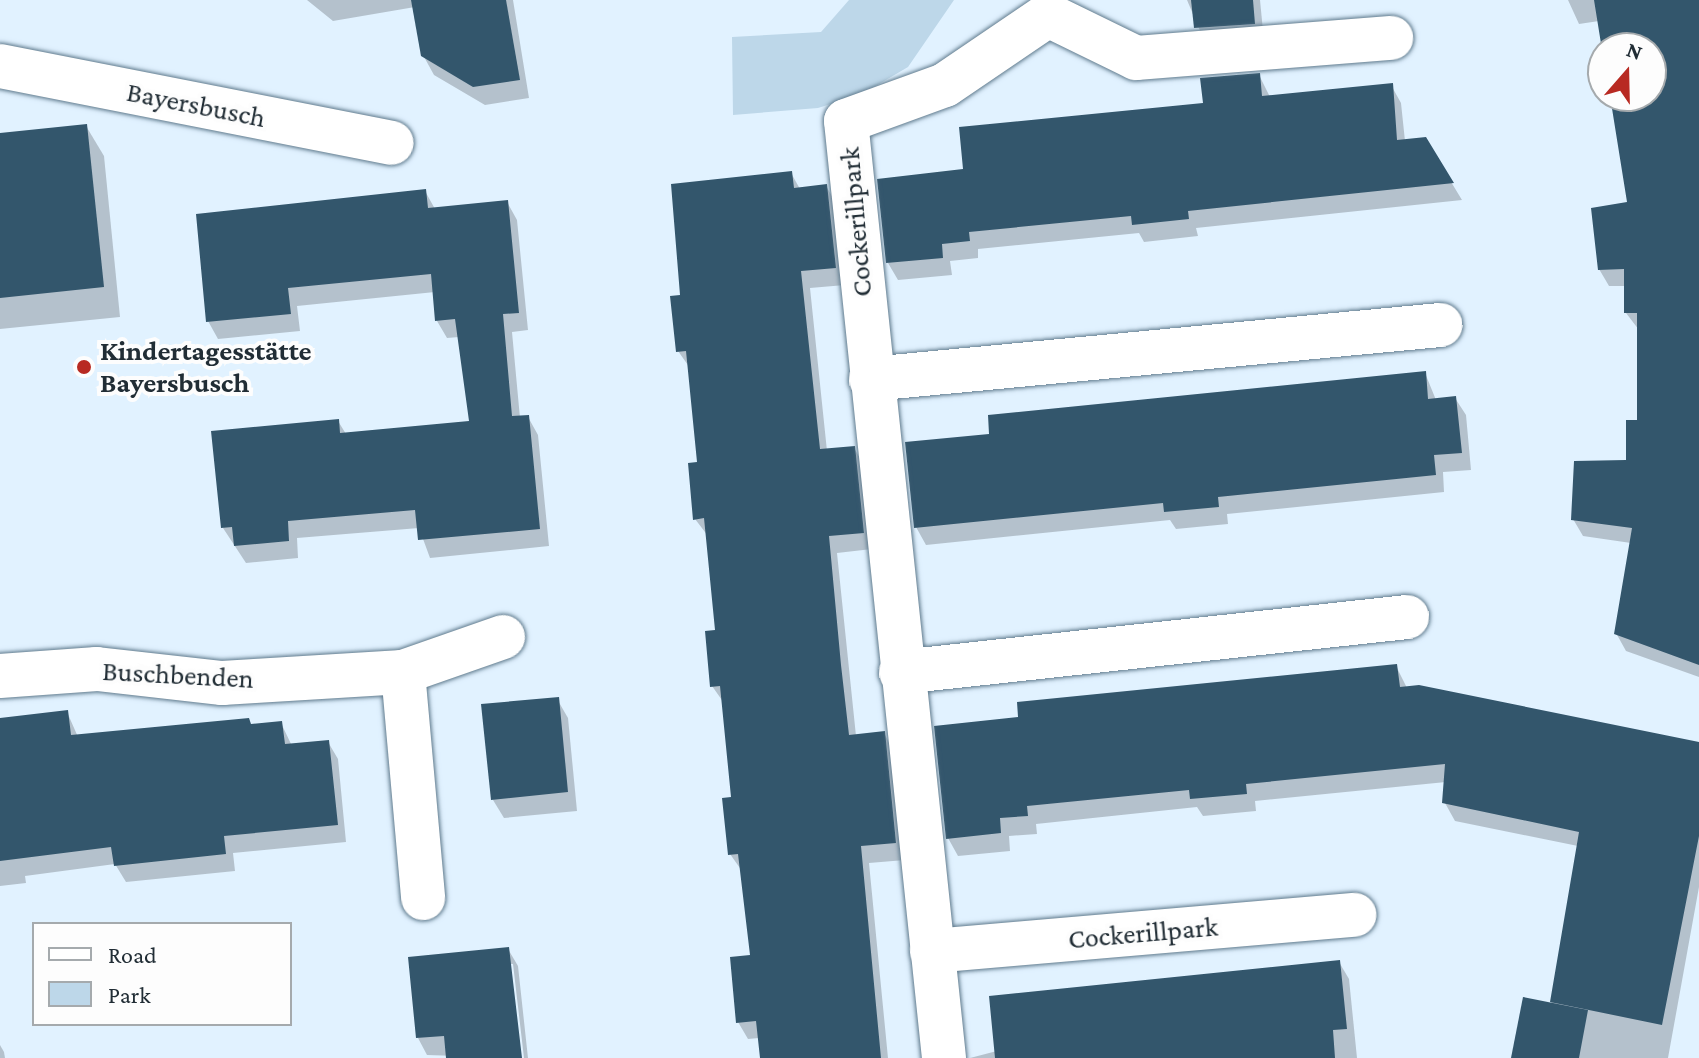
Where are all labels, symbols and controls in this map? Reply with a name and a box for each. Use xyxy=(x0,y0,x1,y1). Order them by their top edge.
north arrow xyxy=(1587,32,1667,112)
text: N xyxy=(1623,37,1646,65)
street label: Bayersbusch xyxy=(124,75,268,135)
street label: Cockerillpark xyxy=(833,146,879,298)
place label: Kindertagesstätte Bayersbusch xyxy=(100,334,311,400)
marker: Kindertagesstätte Bayersbusch xyxy=(75,358,93,376)
street label: Buschbenden xyxy=(101,654,255,696)
street label: Cockerillpark xyxy=(1067,910,1219,956)
legend xyxy=(32,922,292,1026)
text: Road xyxy=(108,941,157,968)
text: Park xyxy=(108,981,151,1008)

